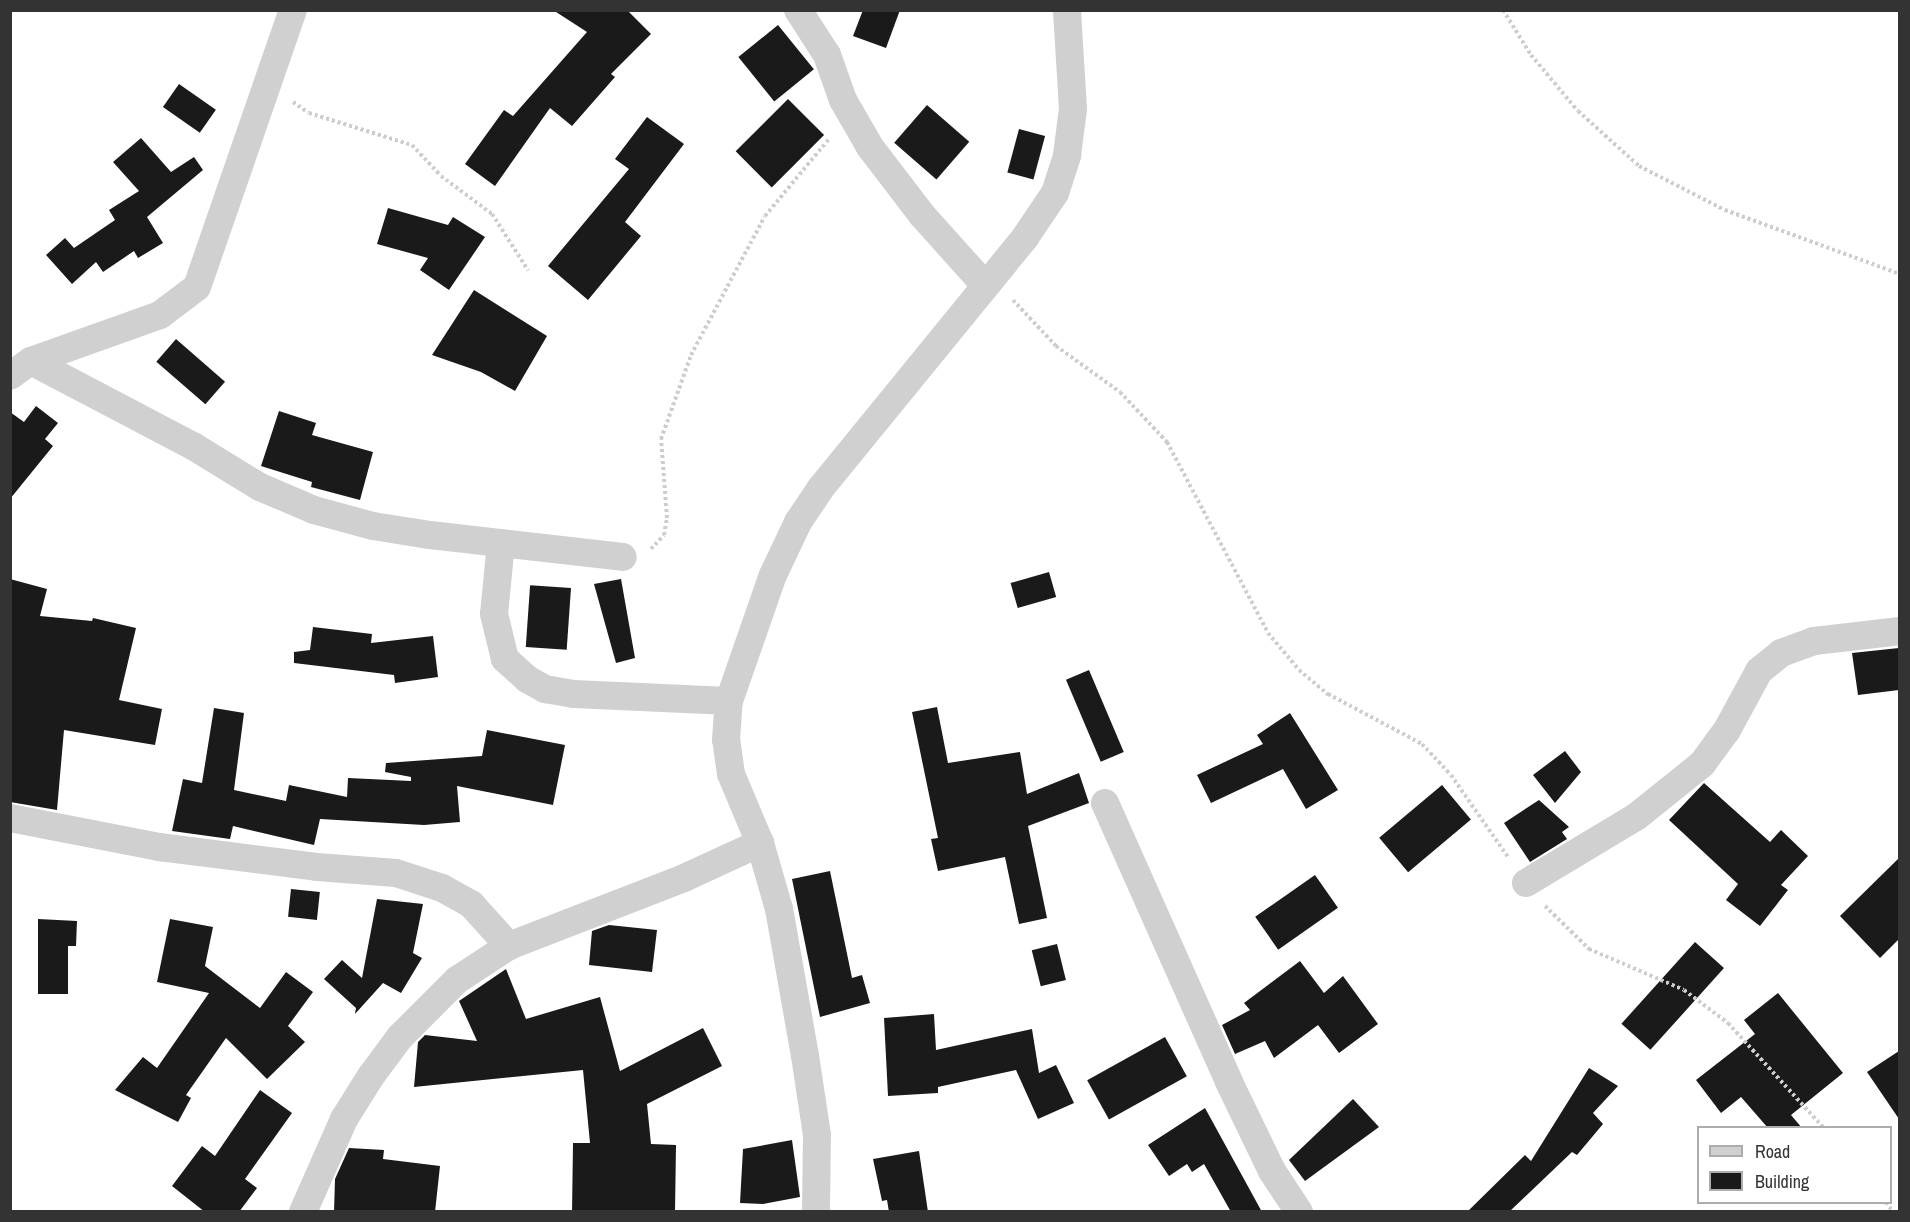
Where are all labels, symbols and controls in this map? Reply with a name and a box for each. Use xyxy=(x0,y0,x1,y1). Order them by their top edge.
legend xyxy=(1697,1126,1892,1204)
text: Road xyxy=(1755,1139,1790,1164)
text: Building xyxy=(1755,1169,1809,1194)

